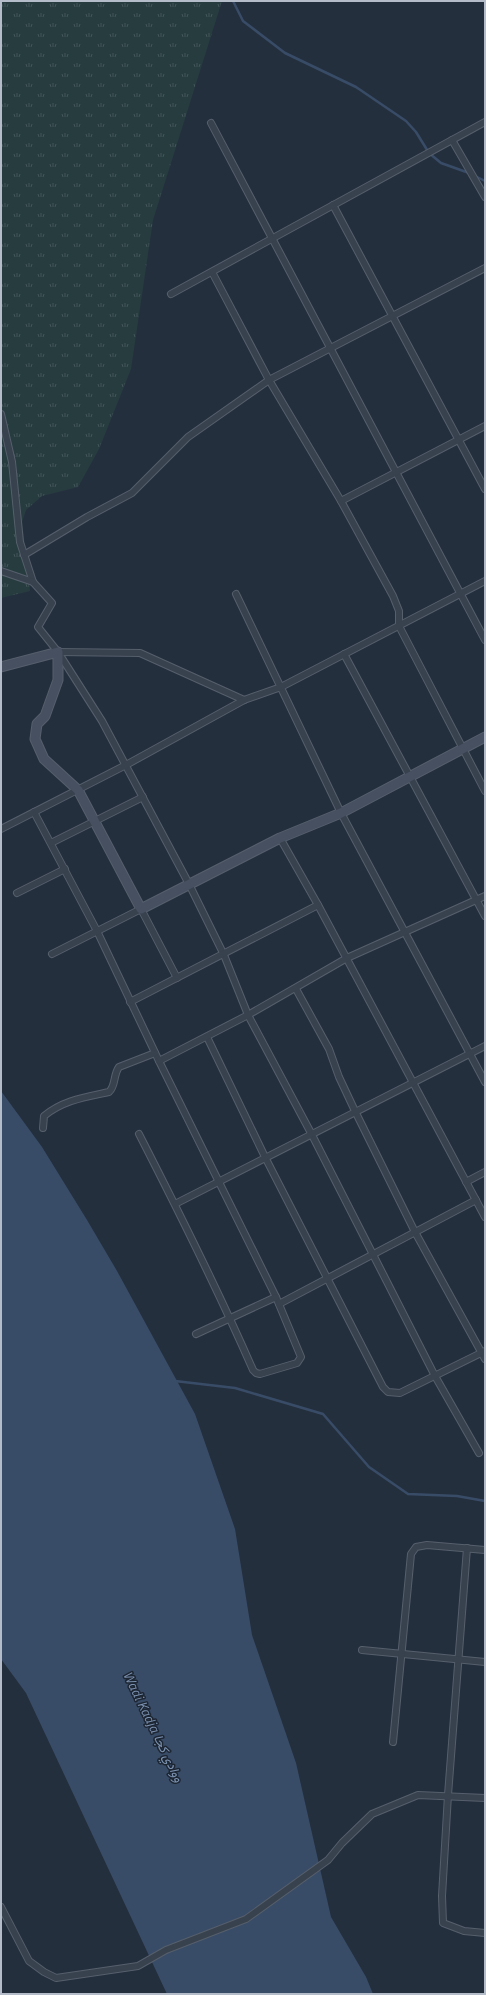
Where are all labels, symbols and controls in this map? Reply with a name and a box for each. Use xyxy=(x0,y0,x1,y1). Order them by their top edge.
water label: Wadi Kadja ووادي كجا xyxy=(118,1669,188,1786)

